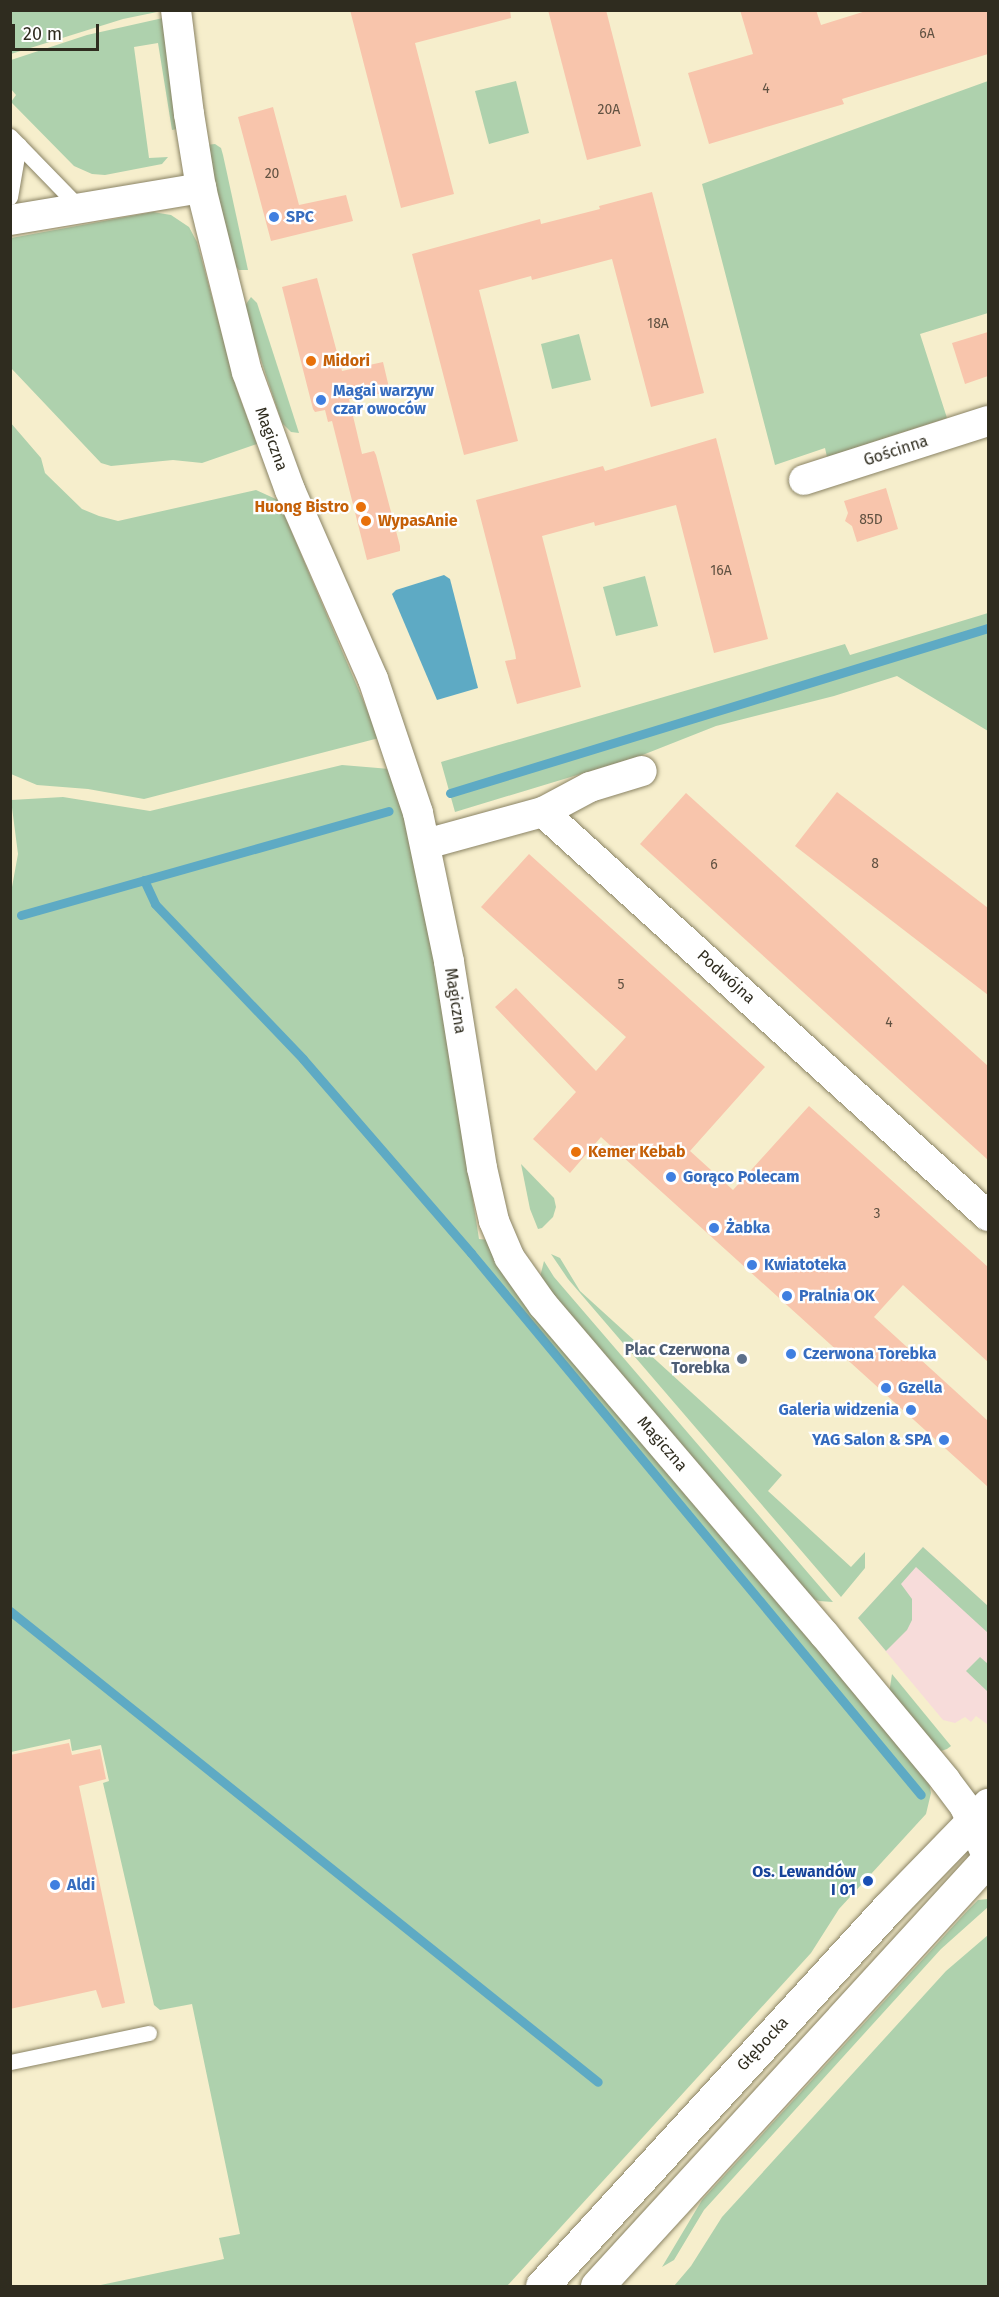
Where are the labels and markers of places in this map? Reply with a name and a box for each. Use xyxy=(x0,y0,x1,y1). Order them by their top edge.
place label: SPC xyxy=(286,207,314,227)
marker: SPC xyxy=(267,210,281,224)
place label: Midori xyxy=(323,351,370,371)
marker: Midori xyxy=(304,354,318,368)
place label: Magai warzyw czar owoców xyxy=(333,381,434,419)
marker: Magai warzyw czar owoców xyxy=(314,393,328,407)
place label: Huong Bistro xyxy=(254,497,349,517)
marker: Huong Bistro xyxy=(354,500,368,514)
place label: WypasAnie xyxy=(378,511,458,531)
marker: WypasAnie xyxy=(359,514,373,528)
place label: Kemer Kebab xyxy=(588,1142,686,1162)
marker: Kemer Kebab xyxy=(569,1145,583,1159)
place label: Gorąco Polecam xyxy=(683,1167,800,1187)
marker: Gorąco Polecam xyxy=(664,1170,678,1184)
place label: Żabka xyxy=(726,1218,770,1238)
marker: Żabka xyxy=(707,1221,721,1235)
place label: Kwiatoteka xyxy=(764,1255,847,1275)
marker: Kwiatoteka xyxy=(745,1258,759,1272)
place label: Pralnia OK xyxy=(799,1286,875,1306)
marker: Pralnia OK xyxy=(780,1289,794,1303)
place label: Plac Czerwona Torebka xyxy=(625,1340,730,1378)
place label: Czerwona Torebka xyxy=(803,1344,936,1364)
marker: Czerwona Torebka xyxy=(784,1347,798,1361)
marker: Plac Czerwona Torebka xyxy=(735,1352,749,1366)
place label: Gzella xyxy=(898,1378,943,1398)
marker: Gzella xyxy=(879,1381,893,1395)
place label: Galeria widzenia xyxy=(778,1400,899,1420)
marker: Galeria widzenia xyxy=(904,1403,918,1417)
place label: YAG Salon & SPA xyxy=(812,1430,932,1450)
marker: YAG Salon & SPA xyxy=(937,1433,951,1447)
place label: Os. Lewandów I 01 xyxy=(752,1862,856,1900)
marker: Os. Lewandów I 01 xyxy=(861,1874,875,1888)
place label: Aldi xyxy=(67,1875,95,1895)
marker: Aldi xyxy=(48,1878,62,1892)

